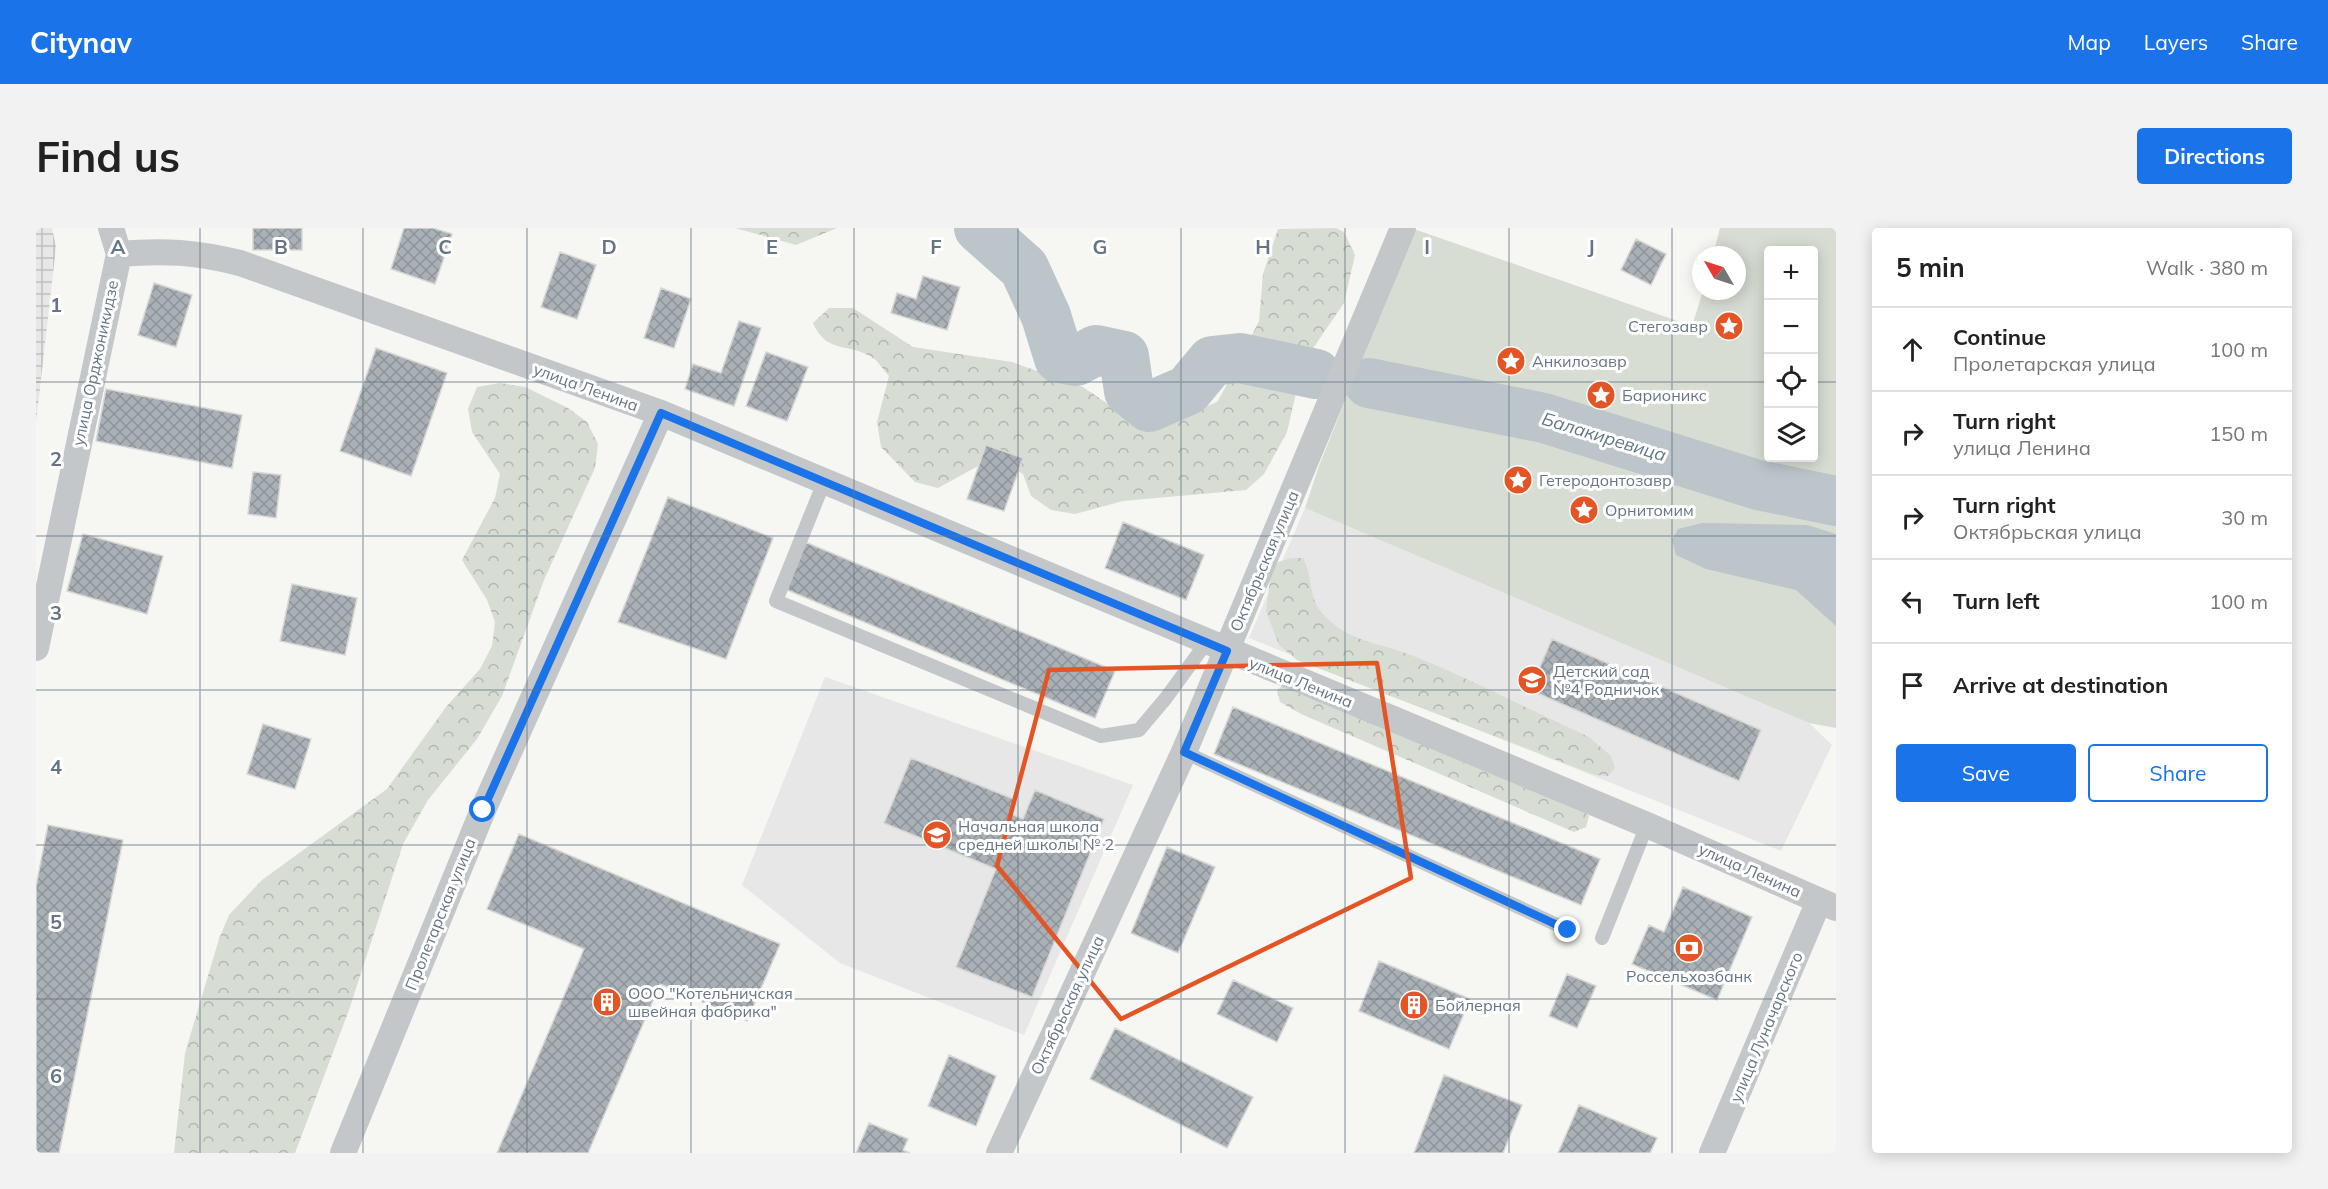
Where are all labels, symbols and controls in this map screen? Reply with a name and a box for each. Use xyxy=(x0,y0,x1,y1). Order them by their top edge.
text: Citynav xyxy=(30,25,132,60)
text: Map xyxy=(2068,29,2111,55)
text: Layers xyxy=(2144,29,2208,55)
text: Share xyxy=(2241,29,2298,55)
button: Directions xyxy=(2137,128,2292,184)
text: Find us xyxy=(36,130,180,183)
text: A xyxy=(111,234,126,259)
text: B xyxy=(274,234,288,259)
text: C xyxy=(438,234,452,259)
text: D xyxy=(601,234,617,259)
text: E xyxy=(766,234,778,259)
text: F xyxy=(930,234,942,259)
text: G xyxy=(1093,234,1107,259)
text: H xyxy=(1255,234,1271,259)
text: I xyxy=(1424,234,1430,259)
text: J xyxy=(1587,234,1595,259)
north arrow xyxy=(1692,246,1746,300)
map controls xyxy=(1764,246,1818,462)
button: + xyxy=(1764,246,1818,300)
text: 5 min xyxy=(1896,251,1965,284)
text: Walk · 380 m xyxy=(2146,255,2268,280)
street label: улица Орджоникидзе xyxy=(68,278,122,448)
text: 1 xyxy=(50,292,62,317)
button: − xyxy=(1764,300,1818,354)
place icon: Стегозавр xyxy=(1713,310,1745,342)
place label: Стегозавр xyxy=(1628,316,1708,336)
text: Continue xyxy=(1953,323,2046,351)
icon: ahead xyxy=(1896,333,1929,366)
text: 100 m xyxy=(2209,337,2268,362)
place icon: Анкилозавр xyxy=(1495,345,1527,377)
place label: Анкилозавр xyxy=(1532,351,1627,371)
text: Пролетарская улица xyxy=(1953,351,2156,376)
button: locate xyxy=(1764,354,1818,408)
street label: улица Ленина xyxy=(531,359,641,415)
place icon: Барионикс xyxy=(1585,379,1617,411)
place label: Барионикс xyxy=(1622,385,1707,405)
water label: Балакиревица xyxy=(1539,407,1669,466)
text: Turn right xyxy=(1953,407,2056,435)
button: layers xyxy=(1764,408,1818,462)
icon: right xyxy=(1896,417,1929,450)
text: 150 m xyxy=(2209,421,2268,446)
text: улица Ленина xyxy=(1953,435,2091,460)
text: 2 xyxy=(50,446,62,471)
place icon: Гетеродонтозавр xyxy=(1502,464,1534,496)
place label: Гетеродонтозавр xyxy=(1539,470,1672,490)
street label: Октябрьская улица xyxy=(1225,488,1303,634)
text: Turn right xyxy=(1953,491,2056,519)
place icon: Орнитомим xyxy=(1568,494,1600,526)
place label: Орнитомим xyxy=(1605,500,1694,520)
icon: right xyxy=(1896,501,1929,534)
text: 30 m xyxy=(2221,505,2268,530)
text: Октябрьская улица xyxy=(1953,519,2142,544)
icon: left xyxy=(1896,585,1929,618)
text: Turn left xyxy=(1953,587,2040,615)
text: 100 m xyxy=(2209,589,2268,614)
text: 3 xyxy=(50,600,62,625)
street label: улица Ленина xyxy=(1246,652,1356,712)
place label: Детский сад №4 Родничок xyxy=(1553,661,1660,699)
school or university icon: Детский сад №4 Родничок xyxy=(1516,664,1548,696)
icon: arrive xyxy=(1896,669,1929,702)
text: Arrive at destination xyxy=(1953,671,2168,699)
button: Save xyxy=(1896,744,2076,802)
button: Share xyxy=(2088,744,2268,802)
text: 4 xyxy=(50,754,62,779)
route start xyxy=(469,796,495,822)
place label: Начальная школа средней школы № 2 xyxy=(958,816,1114,854)
school or university icon: Начальная школа средней школы № 2 xyxy=(921,819,953,851)
street label: Пролетарская улица xyxy=(400,835,480,993)
street label: улица Ленина xyxy=(1696,838,1804,902)
text: 5 xyxy=(50,909,62,934)
route end xyxy=(1554,916,1580,942)
street label: Октябрьская улица xyxy=(1026,932,1108,1078)
bank icon: Россельхозбанк xyxy=(1673,932,1705,964)
street label: улица Луначарского xyxy=(1725,949,1807,1105)
place label: Россельхозбанк xyxy=(1626,966,1752,986)
place label: ООО "Котельничская швейная фабрика" xyxy=(628,983,793,1021)
building icon: ООО "Котельничская швейная фабрика" xyxy=(591,986,623,1018)
building icon: Бойлерная xyxy=(1398,989,1430,1021)
place label: Бойлерная xyxy=(1435,995,1521,1015)
text: 6 xyxy=(50,1063,62,1088)

